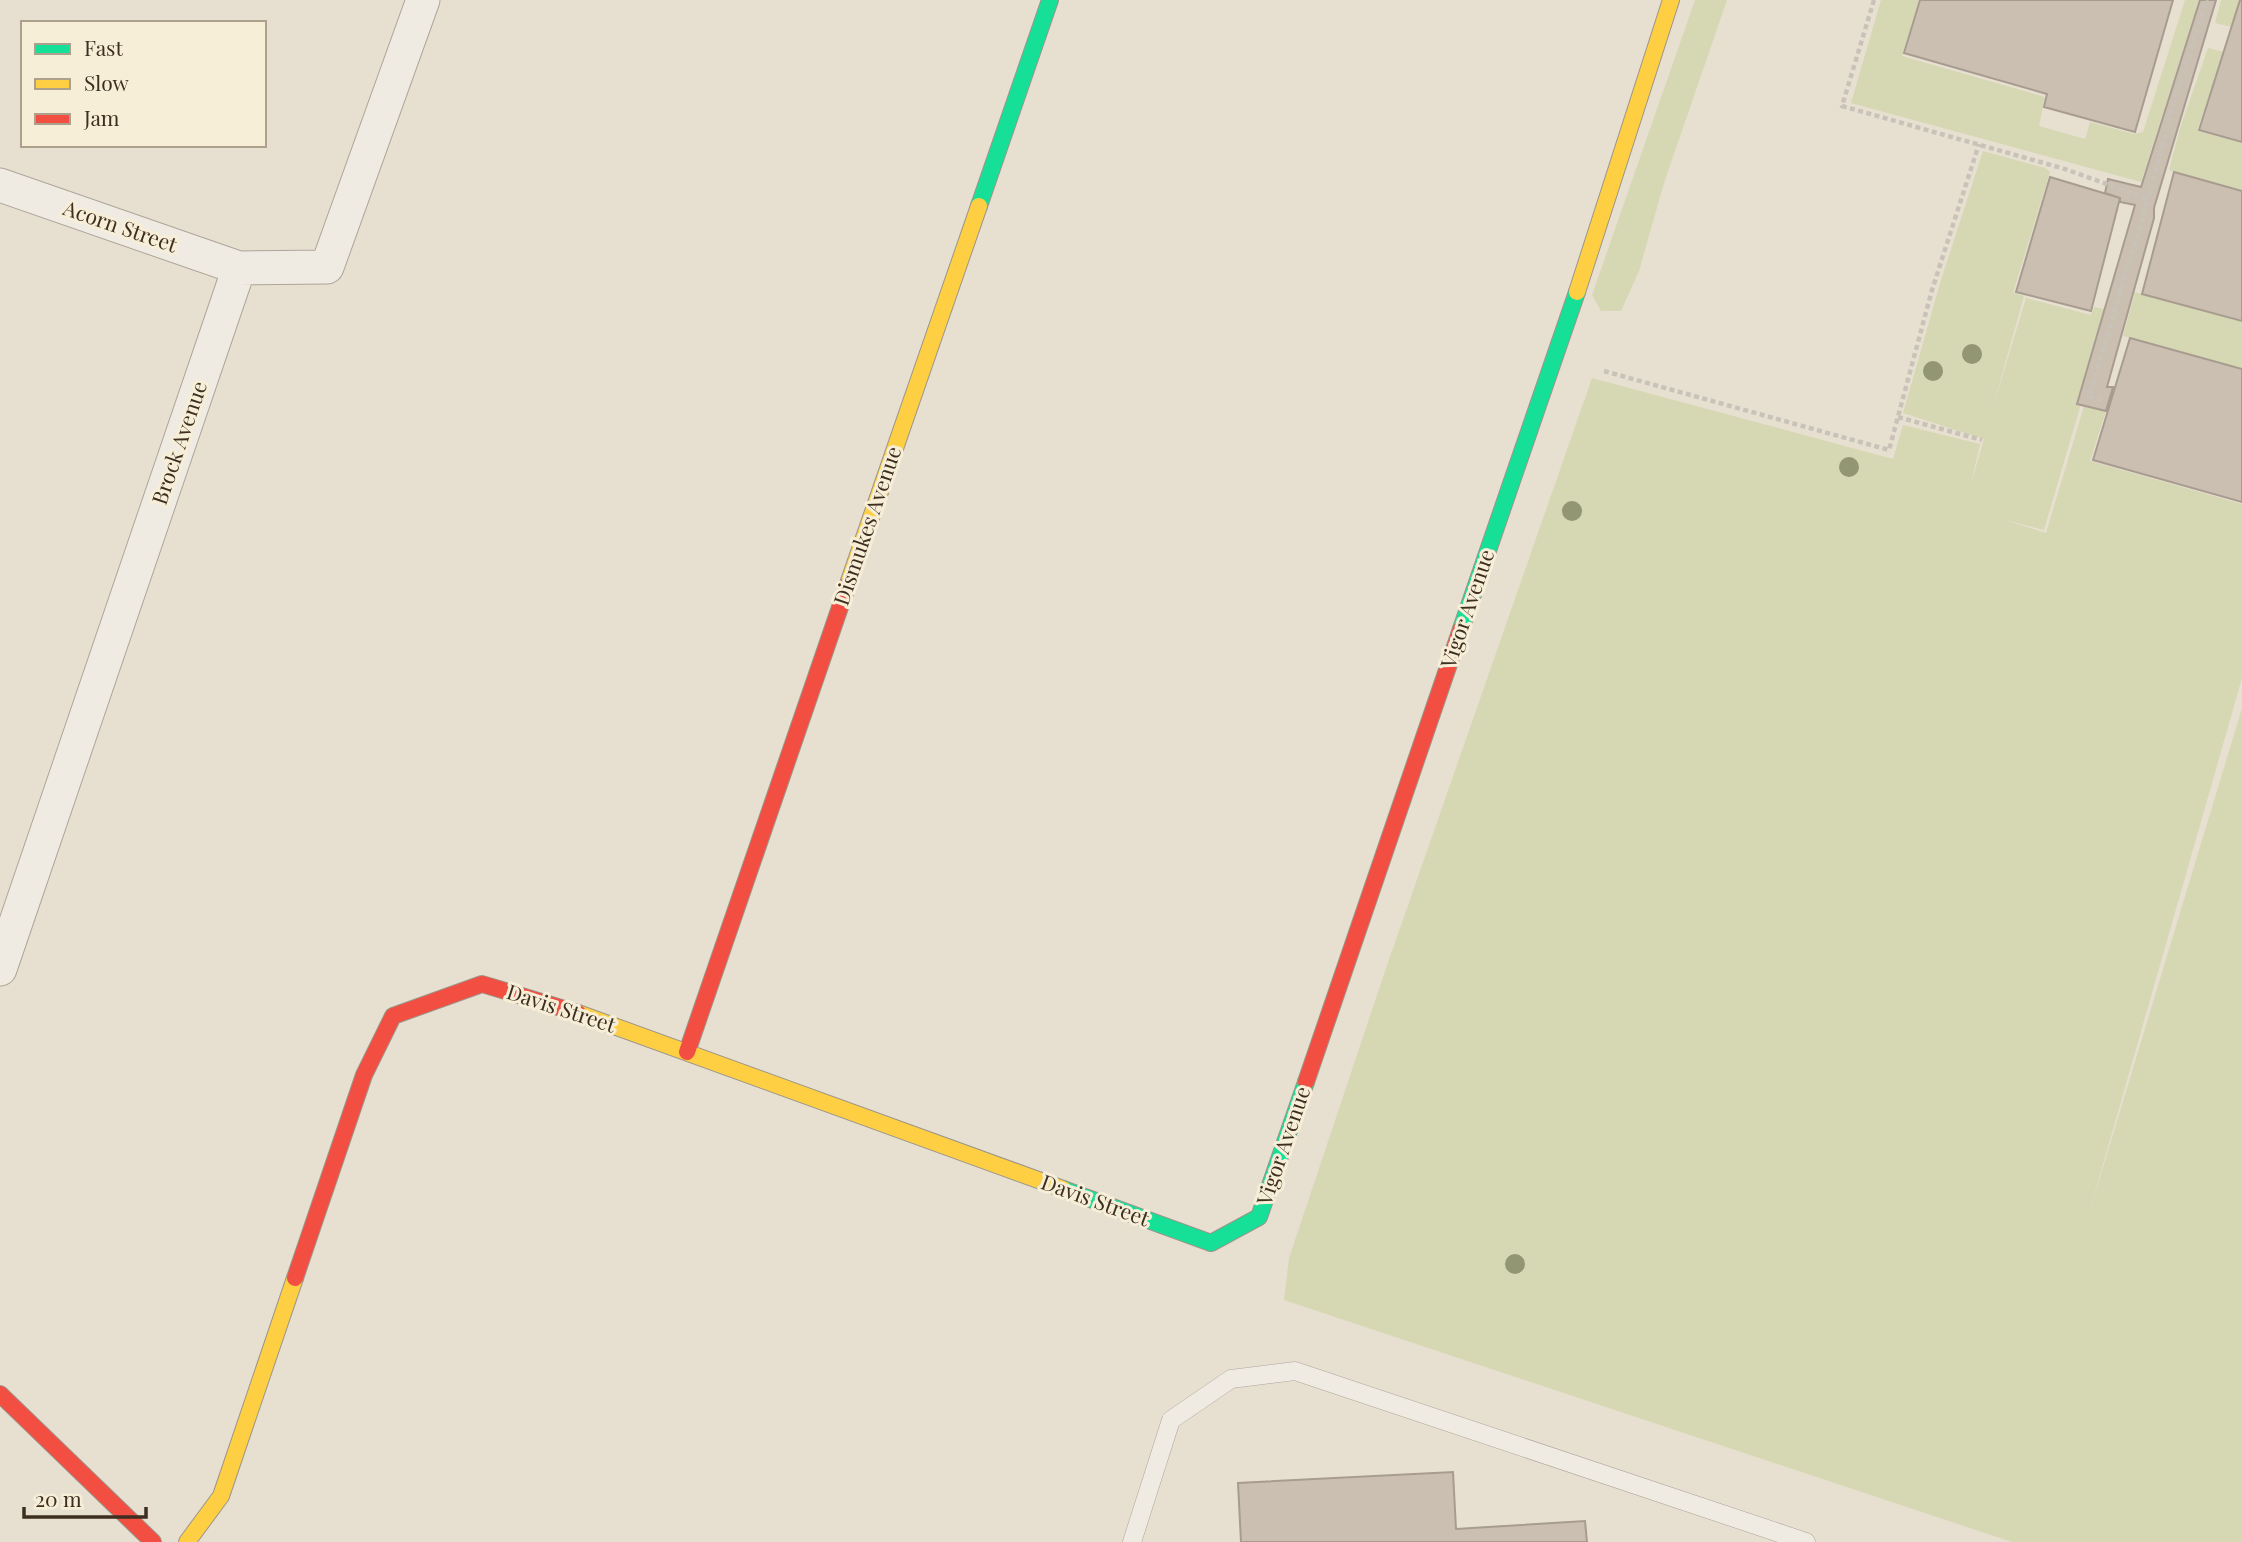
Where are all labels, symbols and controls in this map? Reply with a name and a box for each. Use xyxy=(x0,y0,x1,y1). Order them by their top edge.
legend xyxy=(21,21,266,147)
text: Fast xyxy=(84,33,123,61)
text: Slow xyxy=(84,68,129,96)
text: Jam xyxy=(83,103,120,131)
street label: Acorn Street xyxy=(59,192,182,258)
street label: Brock Avenue xyxy=(144,377,212,508)
street label: Dismukes Avenue xyxy=(826,442,906,609)
street label: Vigor Avenue xyxy=(1432,545,1500,672)
street label: Davis Street xyxy=(504,976,620,1038)
street label: Vigor Avenue xyxy=(1248,1082,1316,1209)
street label: Davis Street xyxy=(1038,1167,1154,1232)
scale bar xyxy=(24,1476,147,1520)
text: 20 m xyxy=(35,1484,82,1512)

